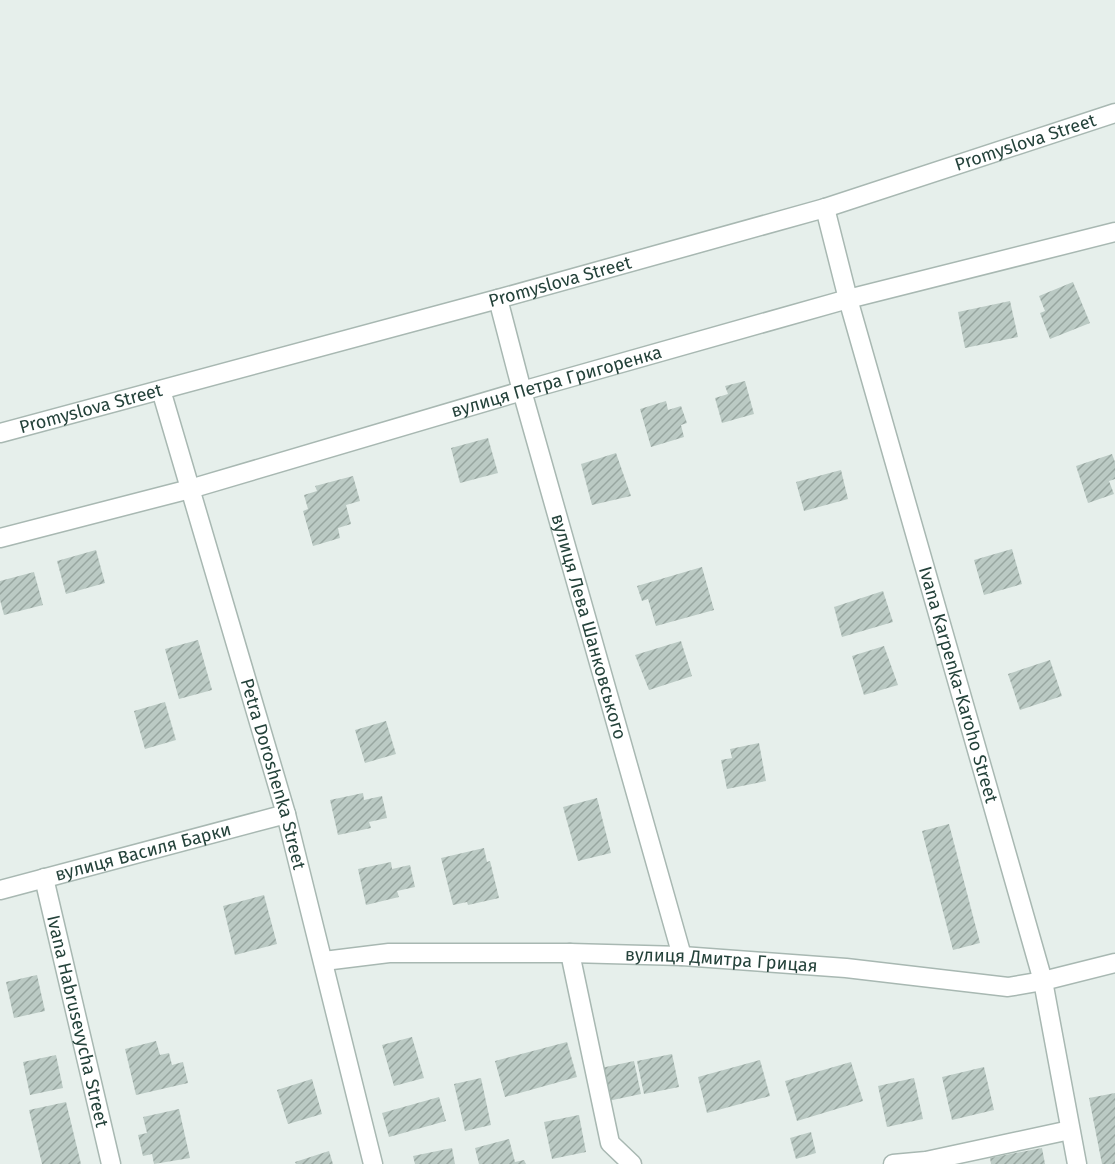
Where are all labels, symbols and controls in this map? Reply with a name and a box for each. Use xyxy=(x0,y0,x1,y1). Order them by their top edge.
street label: Promyslova Street xyxy=(952,109,1099,176)
street label: Promyslova Street xyxy=(486,251,634,312)
street label: вулиця Петра Григоренка xyxy=(448,341,664,422)
street label: Promyslova Street xyxy=(17,379,165,438)
street label: вулиця Лева Шанковського xyxy=(546,511,631,742)
street label: Ivana Karpenka-Karoho Street xyxy=(914,564,1003,806)
street label: Petra Doroshenka Street xyxy=(236,676,311,872)
street label: вулиця Василя Барки xyxy=(53,818,233,886)
street label: Ivana Habrusevycha Street xyxy=(42,913,113,1130)
street label: вулиця Дмитра Грицая xyxy=(625,943,818,977)

